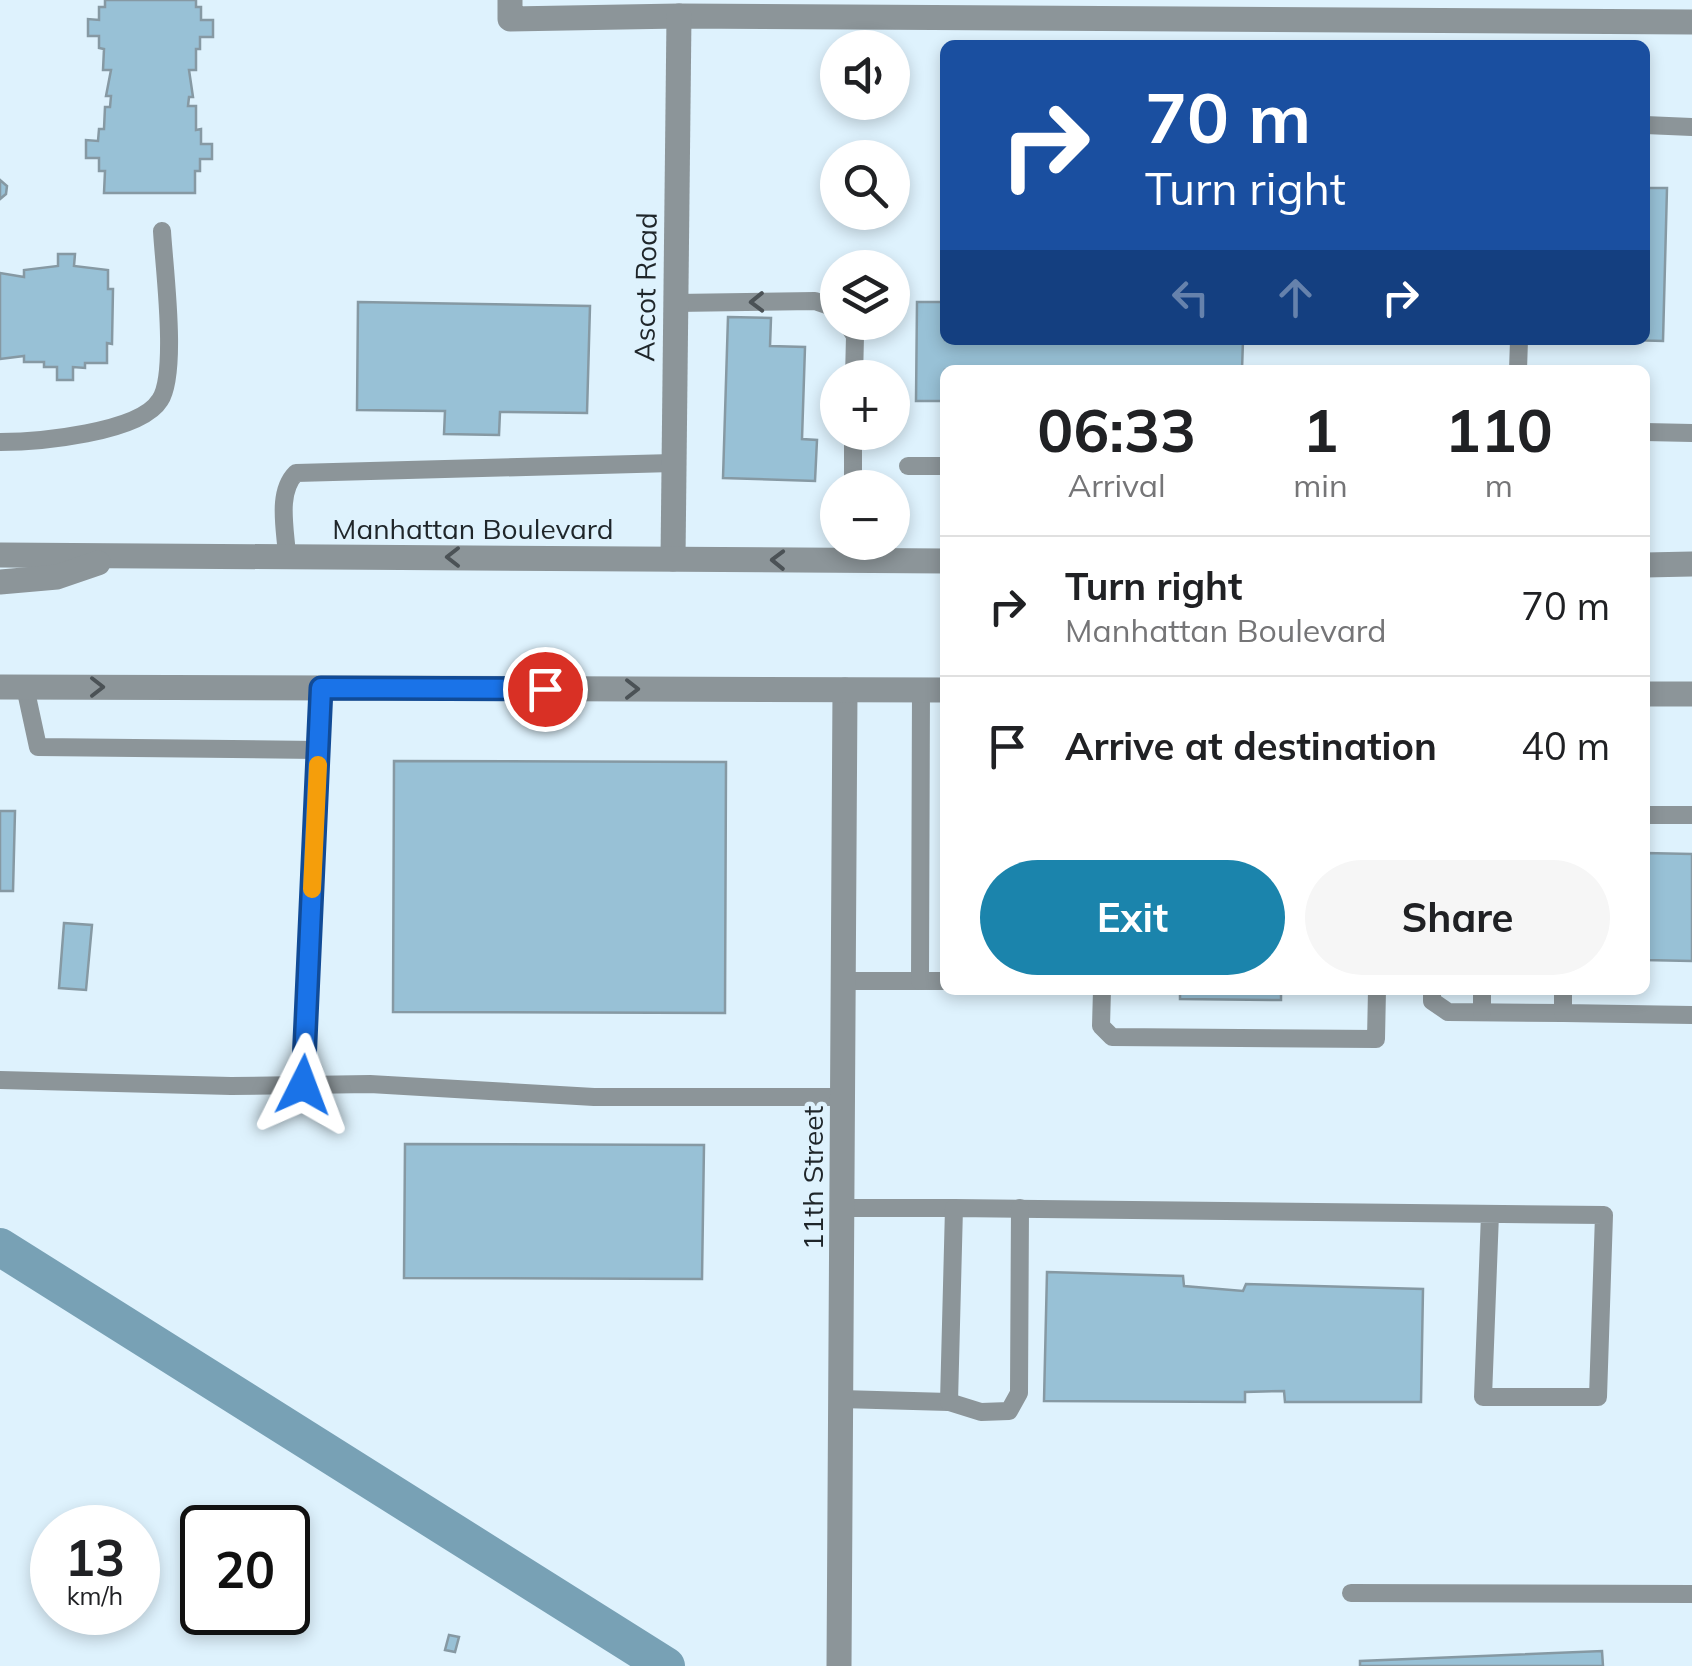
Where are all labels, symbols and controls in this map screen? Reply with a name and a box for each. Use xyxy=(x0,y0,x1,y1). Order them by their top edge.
map controls xyxy=(820,30,910,560)
button: sound xyxy=(820,30,910,120)
text: 70 m xyxy=(1145,73,1311,161)
icon: right xyxy=(980,80,1110,210)
button: search xyxy=(820,140,910,230)
text: Turn right xyxy=(1145,160,1346,216)
street label: Ascot Road xyxy=(626,212,664,362)
button: layers xyxy=(820,250,910,340)
icon: left xyxy=(1163,270,1218,325)
icon: ahead xyxy=(1268,270,1323,325)
icon: right xyxy=(1373,270,1428,325)
one-way arrow xyxy=(749,291,764,313)
button: + xyxy=(820,360,910,450)
text: 06:33 xyxy=(1037,392,1196,467)
text: 1 xyxy=(1302,392,1338,467)
text: 110 xyxy=(1445,392,1553,467)
text: Arrival xyxy=(1068,465,1166,505)
text: min xyxy=(1293,465,1348,505)
text: m xyxy=(1485,465,1513,505)
button: − xyxy=(820,470,910,560)
street label: Manhattan Boulevard xyxy=(332,511,614,546)
one-way arrow xyxy=(444,547,460,568)
one-way arrow xyxy=(769,549,785,570)
text: Turn right xyxy=(1065,562,1242,610)
icon: right xyxy=(980,579,1035,634)
text: 70 m xyxy=(1521,582,1610,630)
text: Manhattan Boulevard xyxy=(1065,610,1386,650)
pin xyxy=(503,647,588,732)
icon: arrive xyxy=(518,662,573,717)
one-way arrow xyxy=(90,677,106,698)
one-way arrow xyxy=(626,678,641,700)
icon: arrive xyxy=(980,719,1035,774)
text: Arrive at destination xyxy=(1065,722,1437,770)
text: 40 m xyxy=(1521,722,1610,770)
button: Exit xyxy=(980,860,1285,975)
button: Share xyxy=(1305,860,1610,975)
position arrow xyxy=(251,1033,355,1137)
street label: 11th Street xyxy=(795,1106,830,1250)
speed limit sign: 20 xyxy=(180,1505,310,1635)
text: 13 xyxy=(65,1526,125,1589)
text: km/h xyxy=(67,1580,123,1611)

